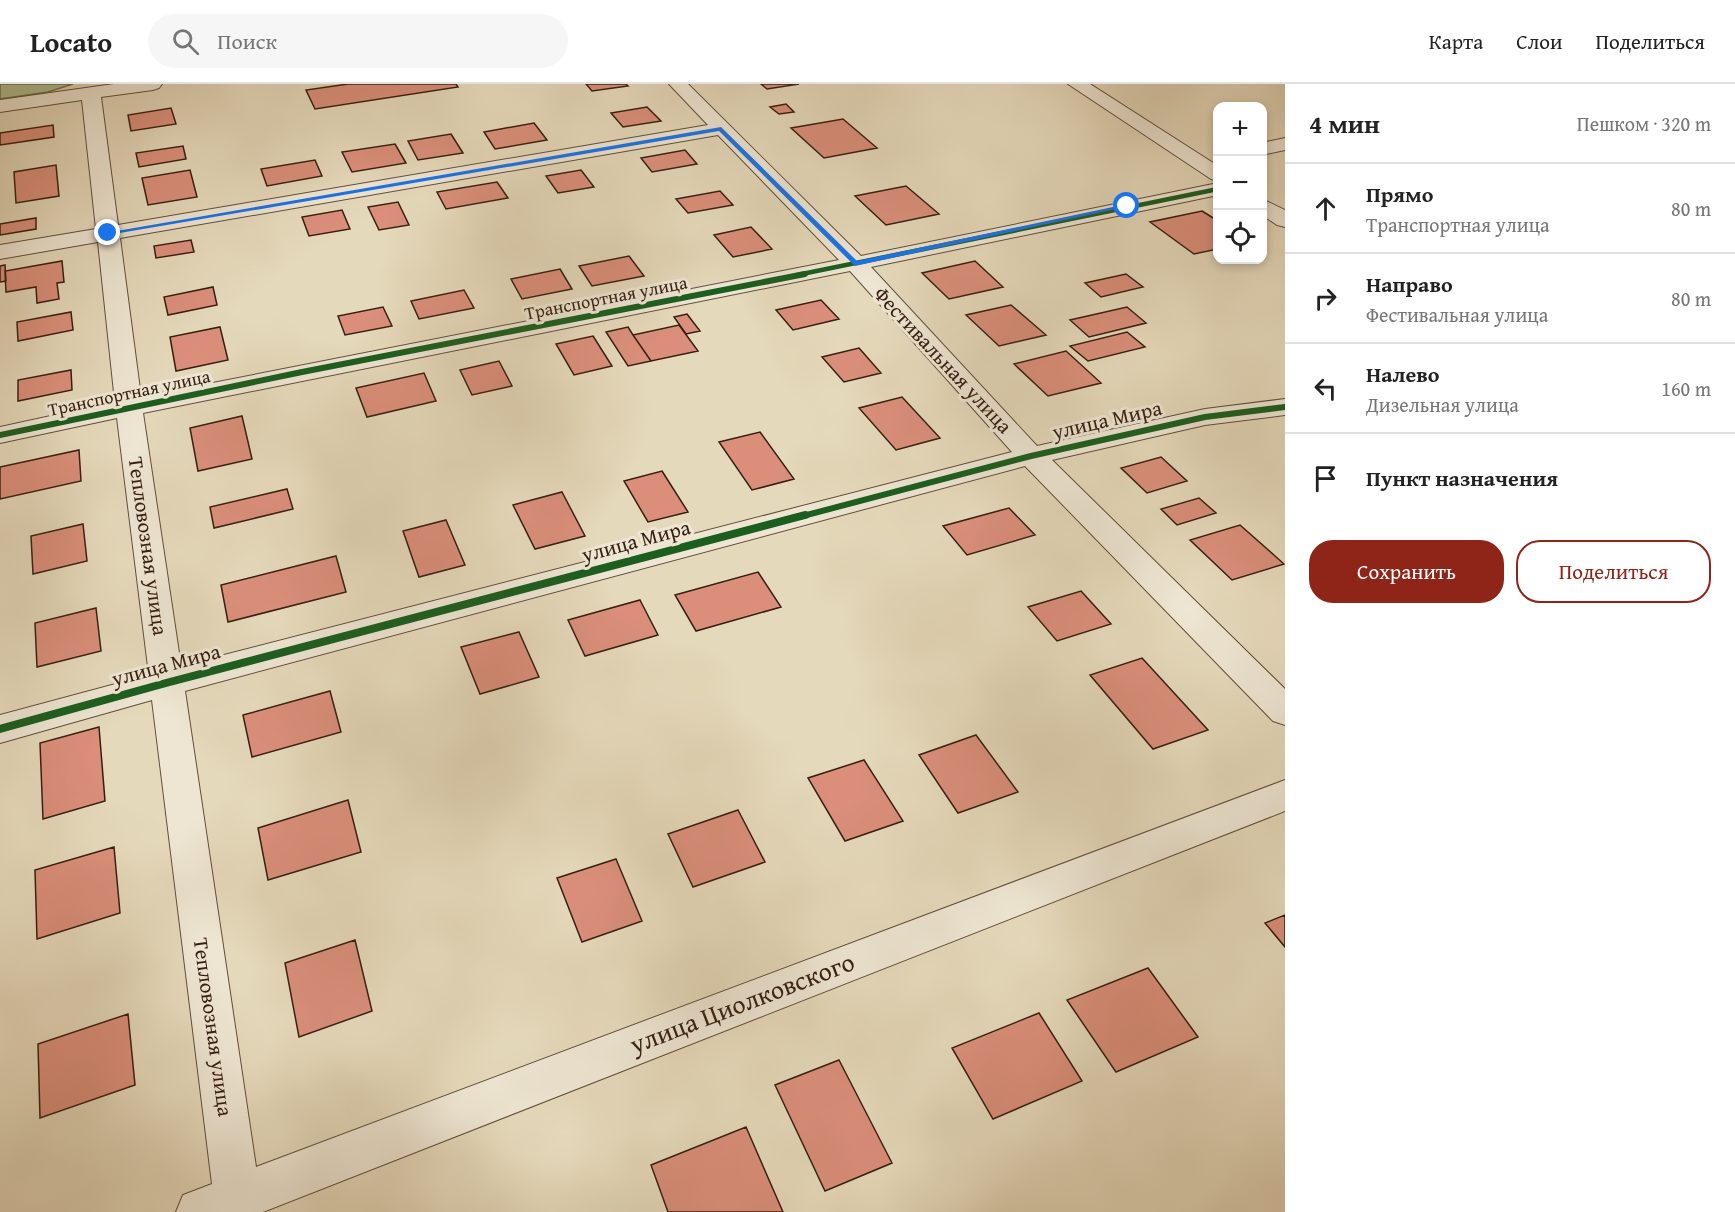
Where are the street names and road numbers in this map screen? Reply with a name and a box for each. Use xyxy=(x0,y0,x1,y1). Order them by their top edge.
street label: Транспортная улица xyxy=(522,268,690,327)
street label: Фестивальная улица xyxy=(867,279,1020,440)
street label: Транспортная улица xyxy=(45,362,213,423)
street label: улица Мира xyxy=(1048,392,1165,447)
street label: Тепловозная улица xyxy=(121,455,176,637)
street label: улица Мира xyxy=(577,511,694,570)
street label: улица Мира xyxy=(107,635,224,694)
street label: Тепловозная улица xyxy=(186,936,241,1118)
street label: улица Циолковского xyxy=(623,942,860,1064)

